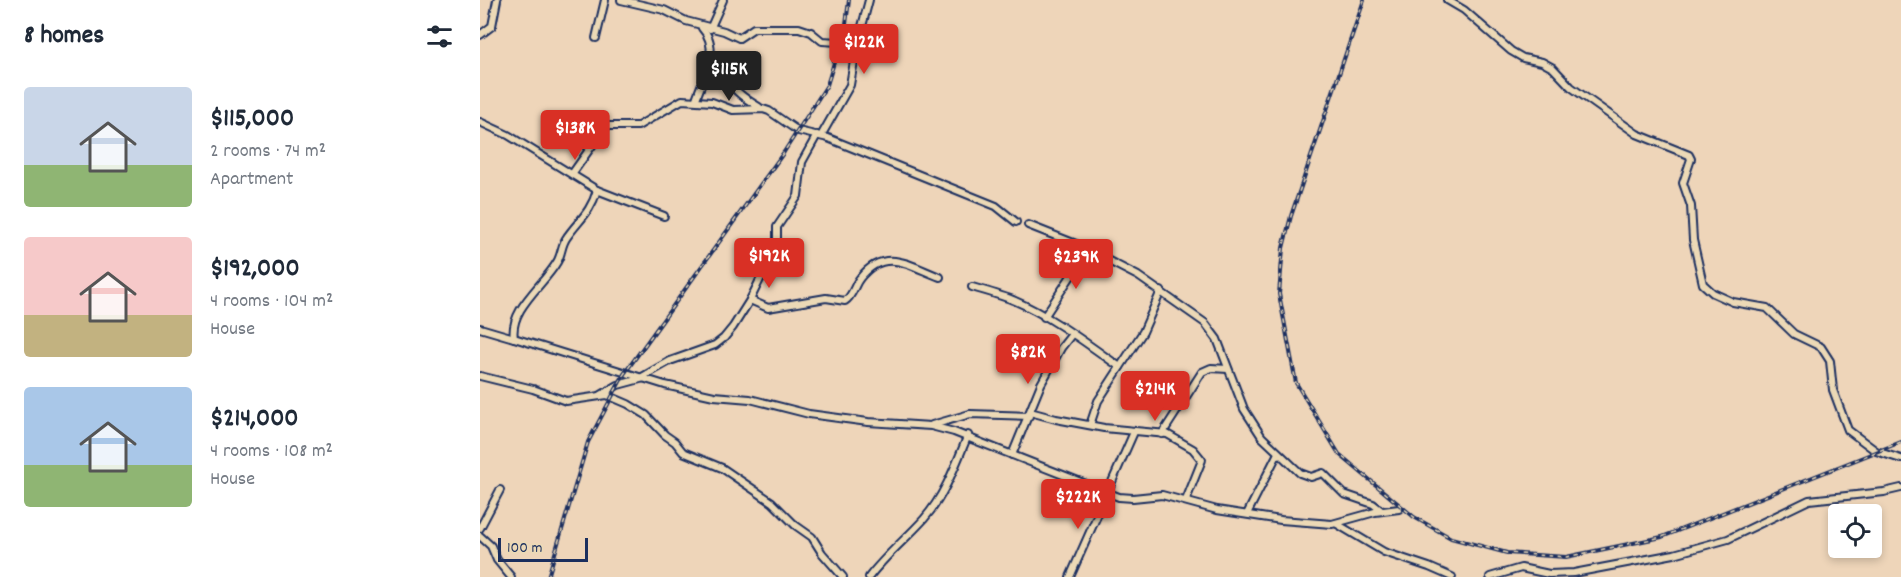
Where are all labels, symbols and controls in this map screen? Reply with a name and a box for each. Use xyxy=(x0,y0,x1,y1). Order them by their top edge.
text: 8 homes xyxy=(24,18,104,55)
icon: filters xyxy=(423,20,456,53)
pin: $122K xyxy=(822,24,906,75)
text: $122K xyxy=(843,29,885,57)
pin: $115K xyxy=(687,51,771,102)
text: $115K xyxy=(710,56,748,84)
text: $115,000 xyxy=(210,101,294,138)
pin: $138K xyxy=(533,110,617,161)
icon: home xyxy=(72,111,144,183)
text: $138K xyxy=(555,115,595,143)
text: 2 rooms · 74 m² xyxy=(210,138,326,166)
text: Apartment xyxy=(210,166,293,194)
pin: $192K xyxy=(727,238,811,289)
pin: $239K xyxy=(1034,239,1118,290)
text: $192K xyxy=(748,243,790,271)
text: $239K xyxy=(1053,244,1099,272)
text: $192,000 xyxy=(210,251,300,288)
icon: home xyxy=(72,261,144,333)
text: 4 rooms · 104 m² xyxy=(210,288,333,316)
text: House xyxy=(210,316,255,344)
pin: $82K xyxy=(992,334,1064,385)
text: $82K xyxy=(1010,339,1046,367)
pin: $214K xyxy=(1113,371,1197,422)
text: $214K xyxy=(1135,376,1175,404)
text: $214,000 xyxy=(210,401,298,438)
icon: home xyxy=(72,411,144,483)
text: 4 rooms · 108 m² xyxy=(210,438,333,466)
text: House xyxy=(210,466,255,494)
pin: $222K xyxy=(1036,479,1120,530)
text: $222K xyxy=(1055,484,1101,512)
map controls xyxy=(1828,504,1882,558)
button: locate xyxy=(1828,504,1882,558)
scale bar xyxy=(498,535,588,562)
text: 100 m xyxy=(507,537,543,560)

